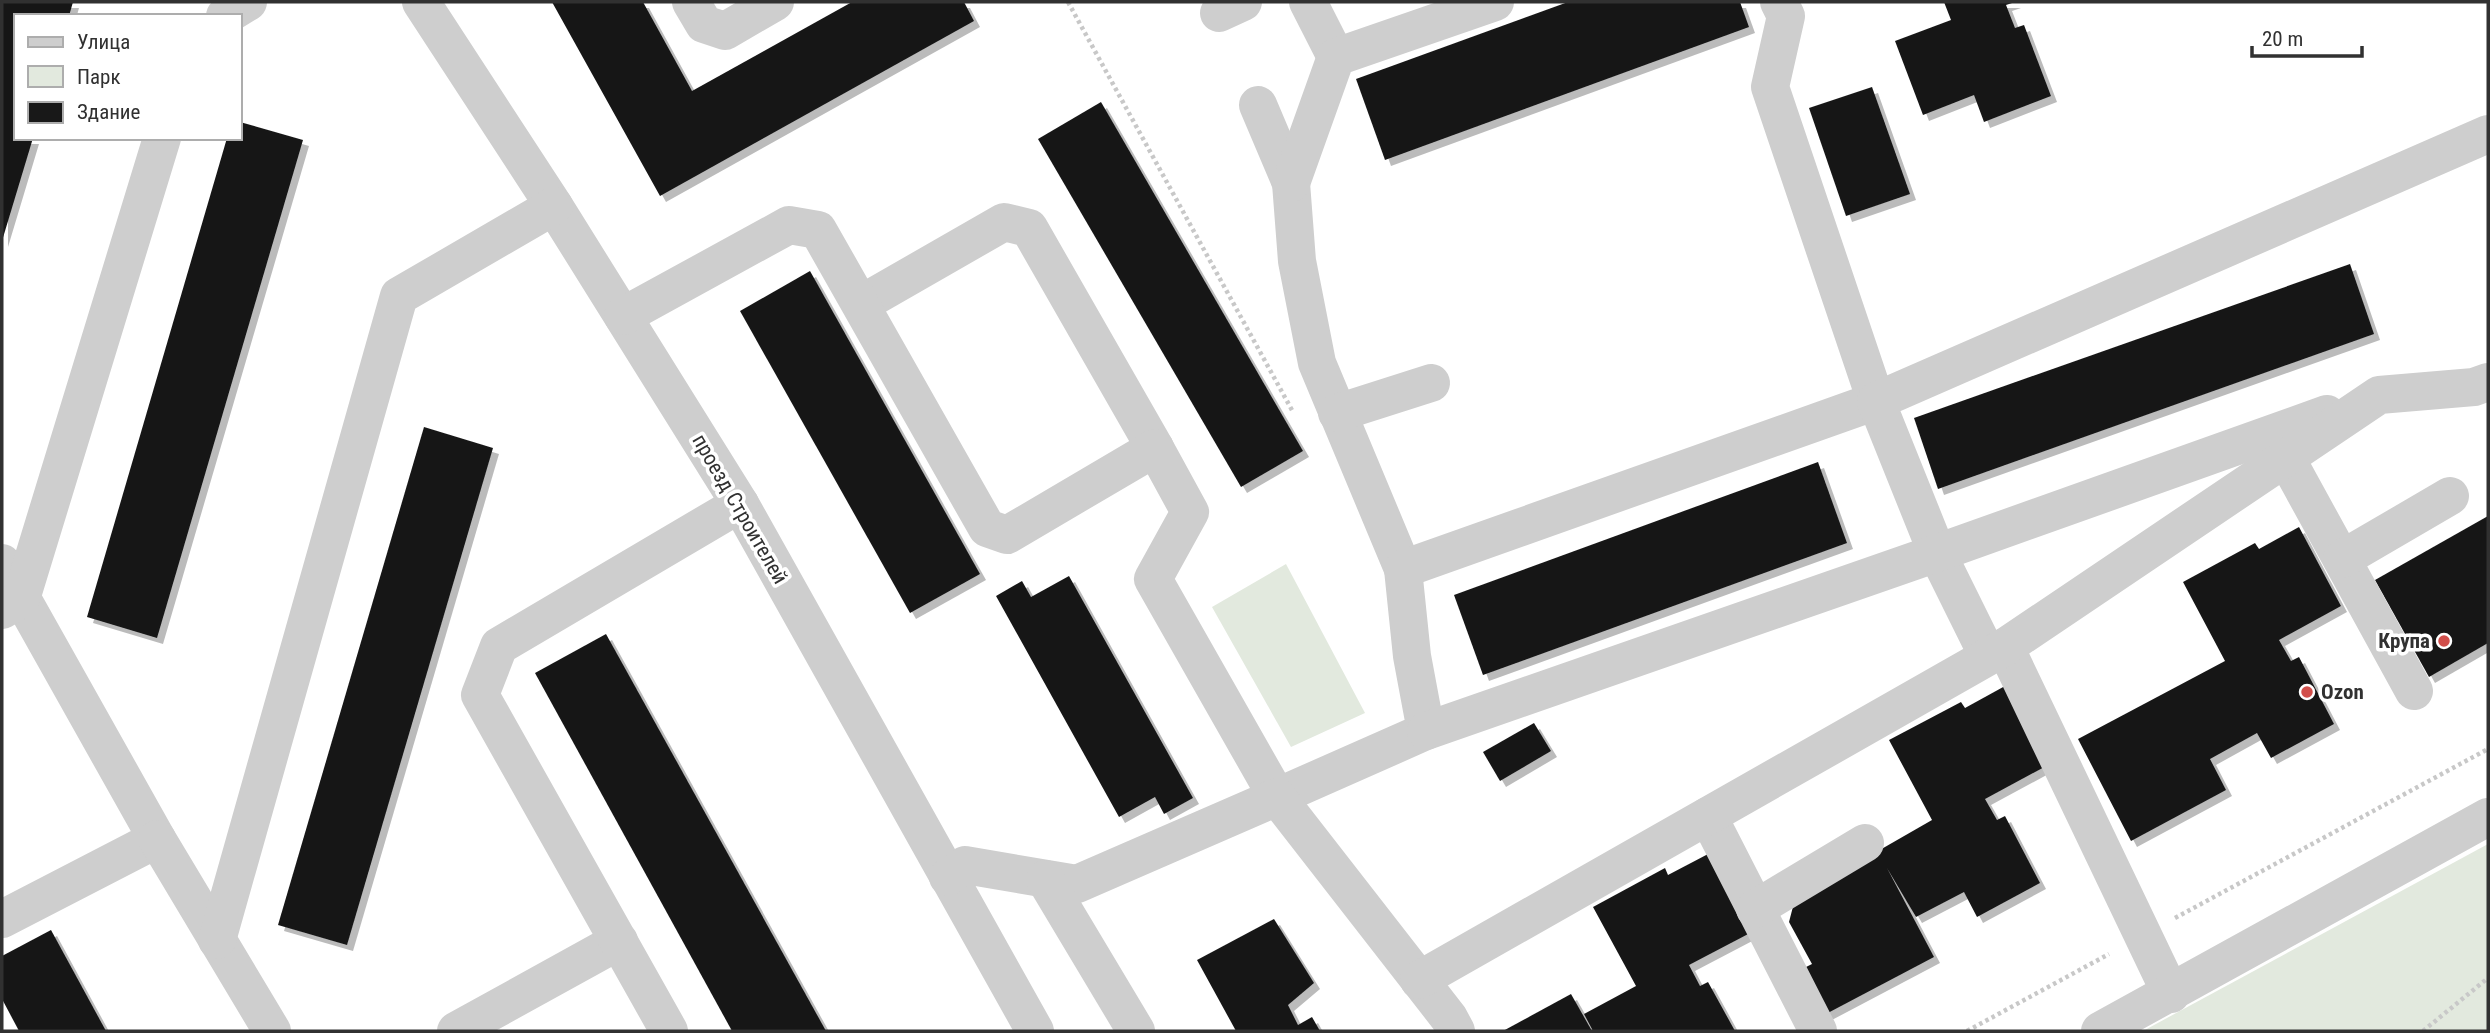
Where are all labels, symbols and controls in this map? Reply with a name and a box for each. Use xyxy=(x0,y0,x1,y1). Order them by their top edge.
legend xyxy=(14,14,242,140)
scale bar xyxy=(2252,14,2362,58)
text: 20 m xyxy=(2262,27,2303,51)
text: Улица xyxy=(77,30,130,54)
text: Парк xyxy=(77,65,121,89)
text: Здание xyxy=(77,100,141,124)
street label: проезд Строителей xyxy=(687,430,793,588)
place label: Крупа xyxy=(2378,629,2430,653)
marker: Крупа xyxy=(2436,633,2452,649)
place label: Ozon xyxy=(2321,680,2364,704)
marker: Ozon xyxy=(2299,684,2315,700)

